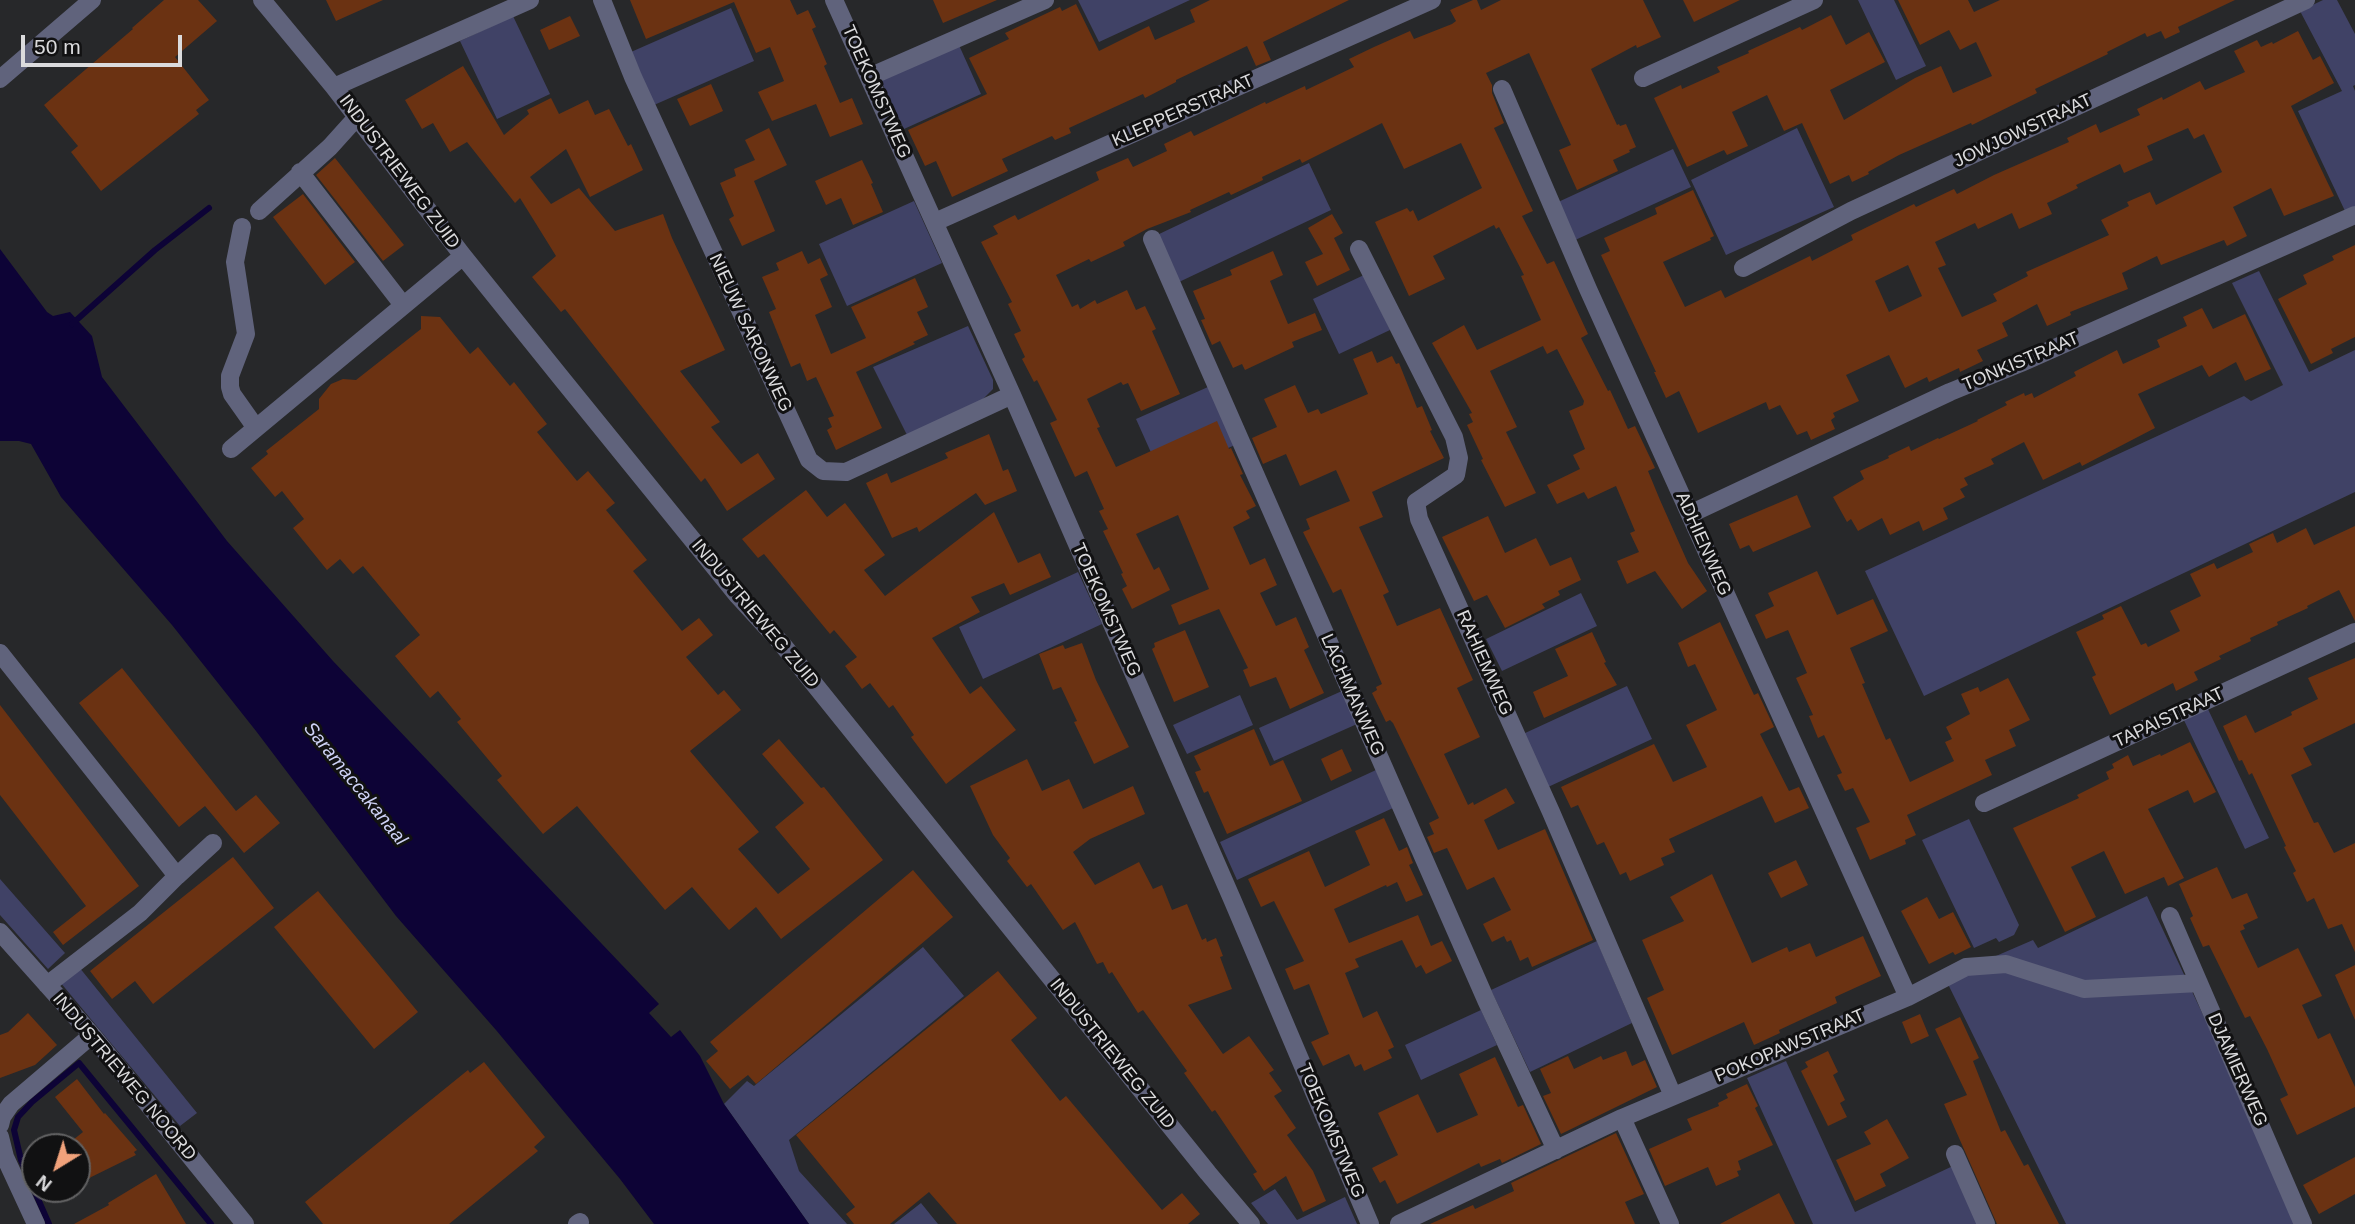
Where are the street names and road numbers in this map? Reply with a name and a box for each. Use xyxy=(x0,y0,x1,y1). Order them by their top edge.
street label: TOEKOMSTWEG xyxy=(837,22,915,162)
street label: KLEPPERSTRAAT xyxy=(1109,70,1257,152)
street label: JOWJOWSTRAAT xyxy=(1951,90,2095,172)
street label: INDUSTRIEWEG ZUID xyxy=(334,91,464,253)
street label: NIEUW SARONWEG xyxy=(704,250,796,416)
street label: TONKISTRAAT xyxy=(1960,328,2082,396)
street label: ADHIENWEG xyxy=(1671,489,1735,599)
street label: INDUSTRIEWEG ZUID xyxy=(687,535,823,693)
street label: TOEKOMSTWEG xyxy=(1067,540,1145,680)
street label: RAHIEMWEG xyxy=(1451,607,1517,719)
street label: LACHMANWEG xyxy=(1315,631,1389,759)
street label: TAPAISTRAAT xyxy=(2111,683,2227,753)
street label: INDUSTRIEWEG ZUID xyxy=(1045,975,1179,1133)
street label: INDUSTRIEWEG NOORD xyxy=(48,989,200,1165)
street label: POKOPAWSTRAAT xyxy=(1712,1005,1868,1087)
street label: DJAMIERWEG xyxy=(2202,1010,2272,1130)
street label: TOEKOMSTWEG xyxy=(1293,1061,1369,1201)

